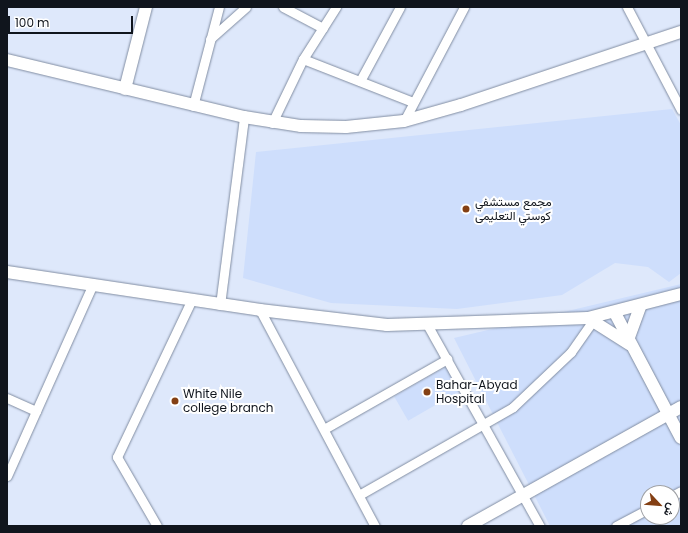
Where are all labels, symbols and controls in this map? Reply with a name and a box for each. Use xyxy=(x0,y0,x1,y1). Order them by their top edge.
scale bar xyxy=(10,8,135,34)
text: 100 m xyxy=(15,14,49,31)
place label: مجمع مستشفي كوستي التعليمى xyxy=(475,195,552,223)
marker: مجمع مستشفي كوستي التعليمى xyxy=(460,203,472,215)
place label: Bahar-Abyad Hospital xyxy=(436,378,518,406)
marker: Bahar-Abyad Hospital xyxy=(421,386,433,398)
place label: White Nile college branch xyxy=(183,387,273,415)
marker: White Nile college branch xyxy=(170,396,180,406)
north arrow xyxy=(640,485,680,525)
text: ش xyxy=(660,500,680,519)

